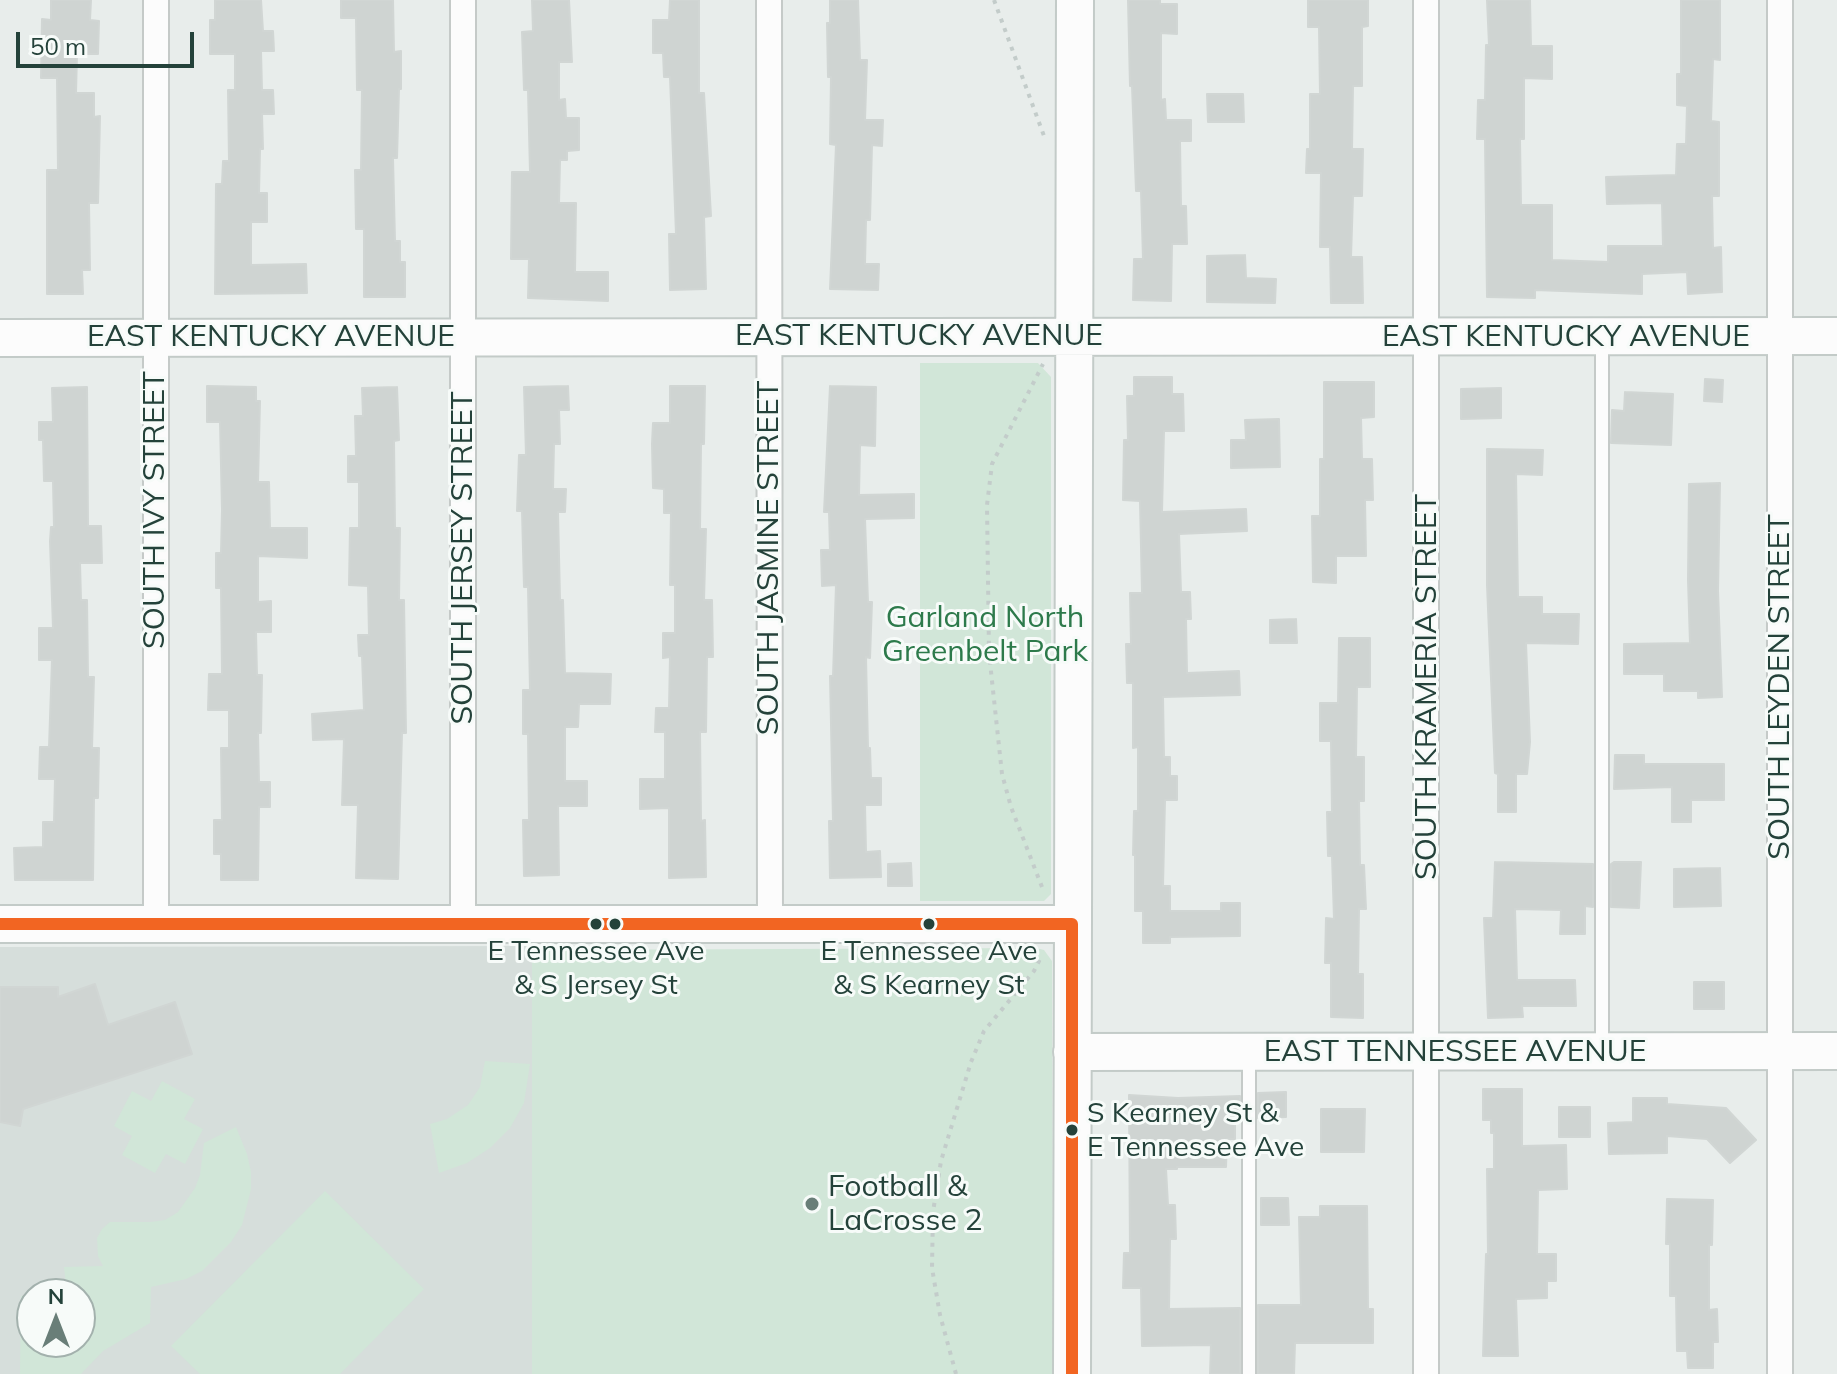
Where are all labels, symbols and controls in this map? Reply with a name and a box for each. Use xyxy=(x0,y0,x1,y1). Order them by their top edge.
scale bar xyxy=(20,16,198,66)
text: 50 m xyxy=(30,31,86,61)
street label: EAST KENTUCKY AVENUE xyxy=(735,318,1103,354)
street label: EAST KENTUCKY AVENUE xyxy=(87,319,455,355)
street label: EAST KENTUCKY AVENUE xyxy=(1382,319,1750,355)
street label: SOUTH IVY STREET xyxy=(137,371,173,649)
street label: SOUTH JASMINE STREET xyxy=(751,381,787,735)
street label: SOUTH JERSEY STREET xyxy=(445,391,481,725)
street label: SOUTH KRAMERIA STREET xyxy=(1409,494,1445,880)
street label: SOUTH LEYDEN STREET xyxy=(1762,514,1798,860)
park label: Garland North Greenbelt Park xyxy=(882,600,1088,670)
marker: E Tennessee Ave & S Jersey St xyxy=(588,916,604,932)
unlabelled marker xyxy=(607,916,623,932)
marker: E Tennessee Ave & S Kearney St xyxy=(921,916,937,932)
place label: E Tennessee Ave & S Jersey St xyxy=(487,935,705,1001)
place label: E Tennessee Ave & S Kearney St xyxy=(820,935,1038,1001)
street label: EAST TENNESSEE AVENUE xyxy=(1264,1034,1646,1070)
place label: S Kearney St & E Tennessee Ave xyxy=(1087,1097,1304,1163)
marker: S Kearney St & E Tennessee Ave xyxy=(1064,1122,1080,1138)
place label: Football & LaCrosse 2 xyxy=(828,1169,983,1240)
marker: Football & LaCrosse 2 xyxy=(803,1195,821,1213)
north arrow xyxy=(16,1278,96,1358)
text: N xyxy=(48,1282,64,1310)

